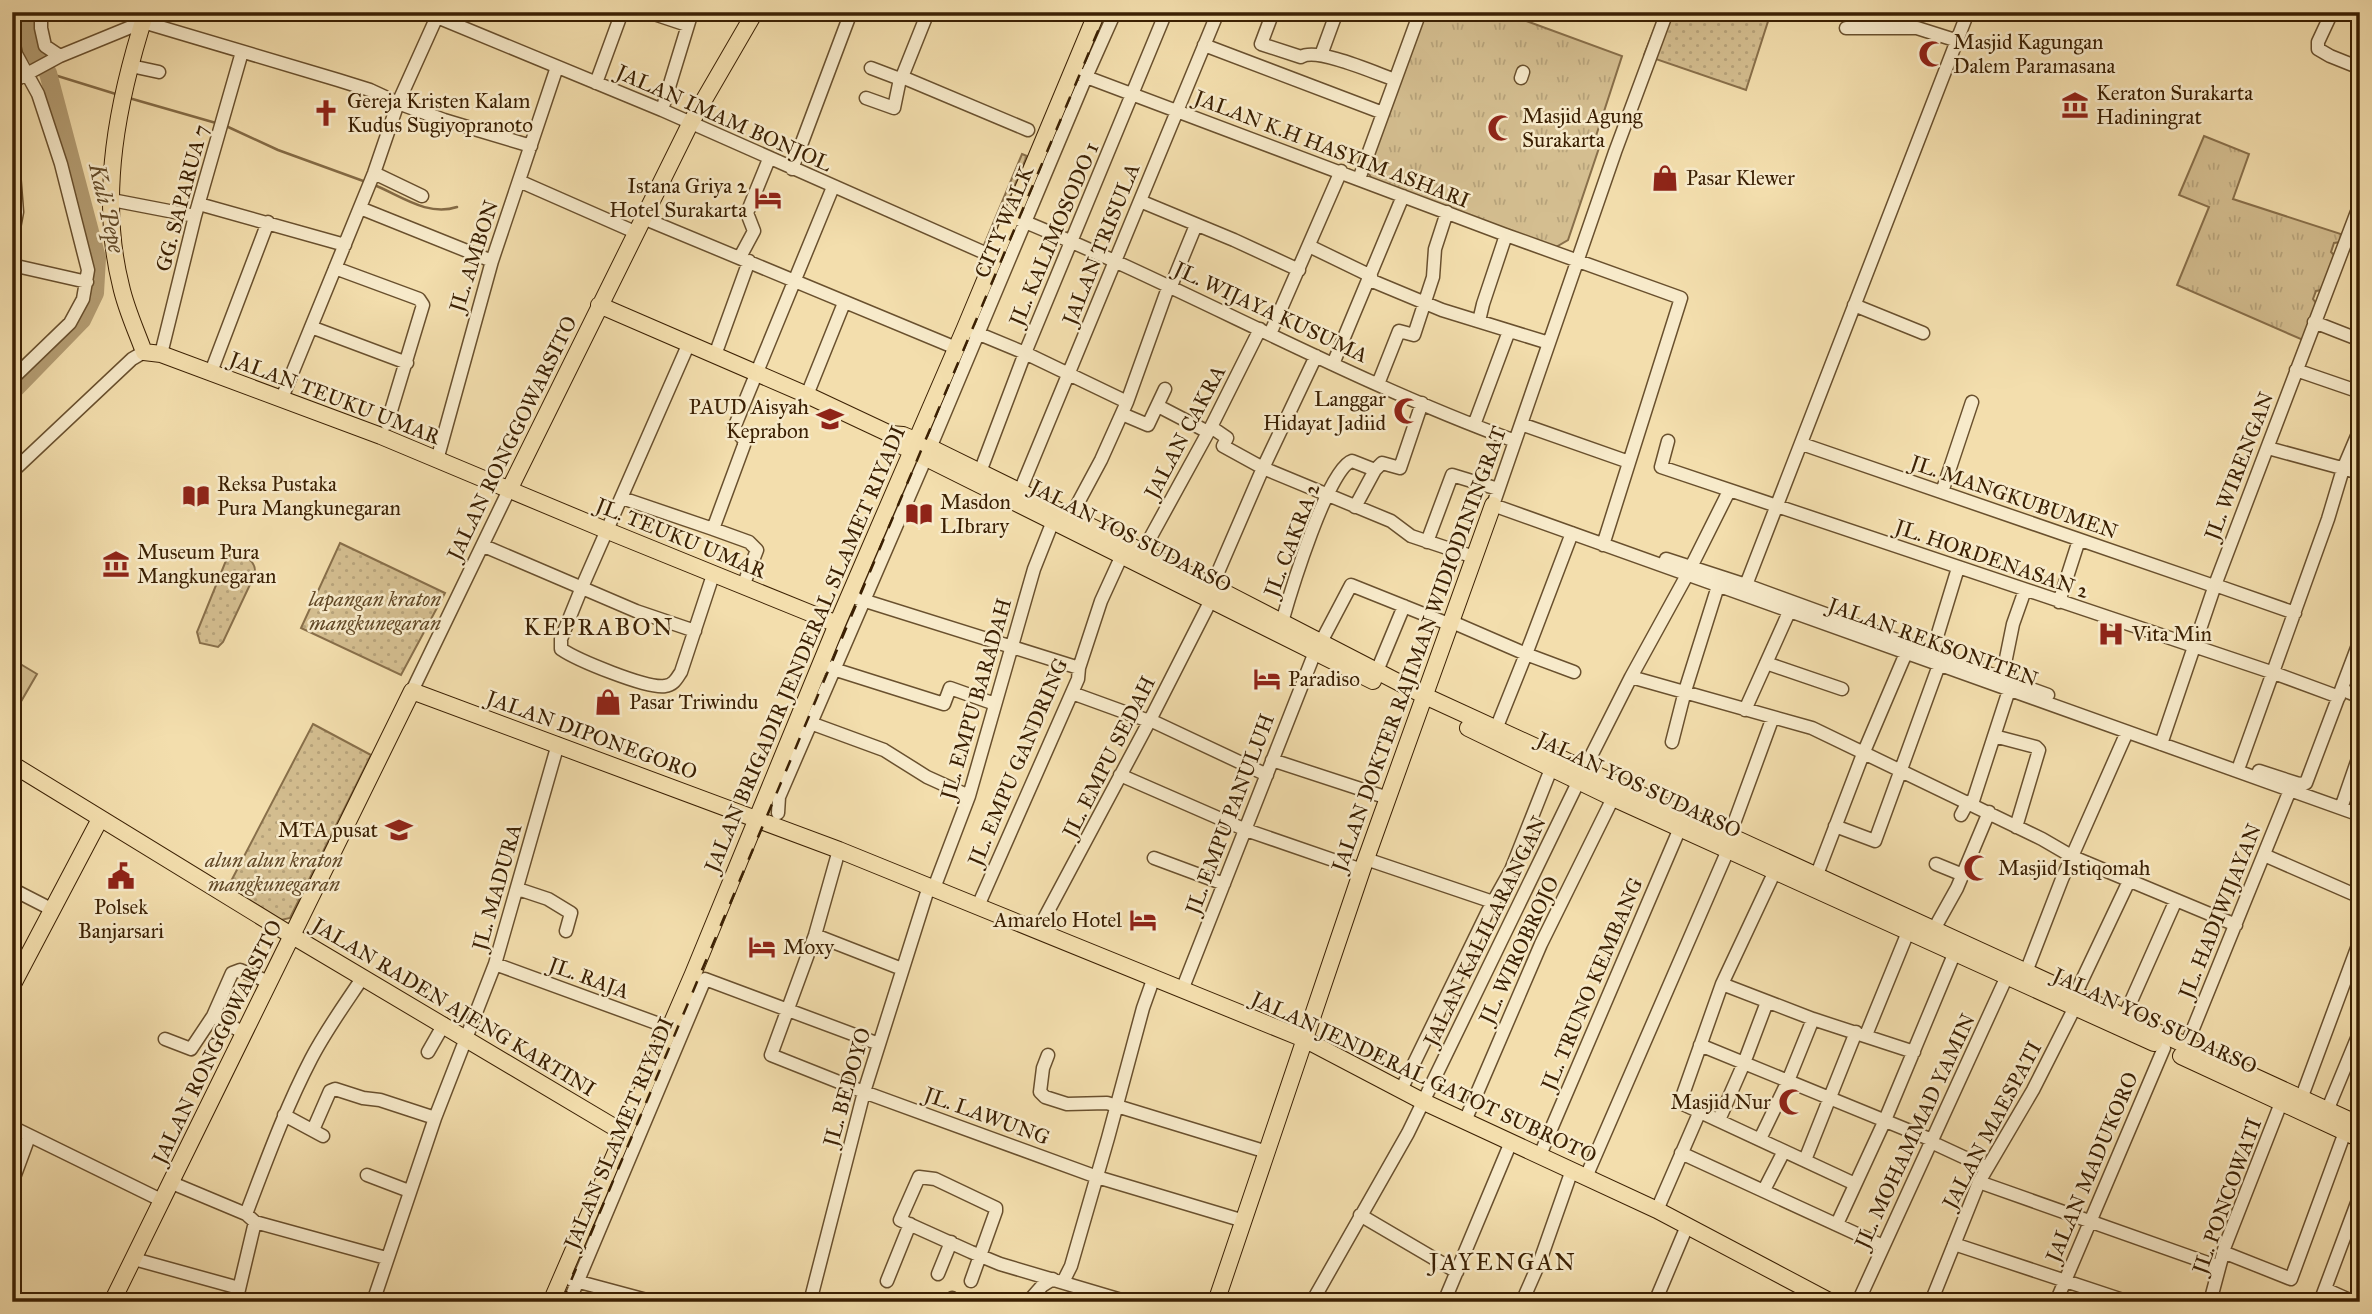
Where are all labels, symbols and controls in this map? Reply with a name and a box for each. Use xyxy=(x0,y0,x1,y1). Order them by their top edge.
place label: Masjid Kagungan Dalem Paramasana xyxy=(1953,29,2116,79)
mosque icon: Masjid Kagungan Dalem Paramasana xyxy=(1917,39,1947,69)
street label: JALAN IMAM BONJOL xyxy=(610,58,836,177)
place label: Keraton Surakarta Hadiningrat xyxy=(2096,80,2253,130)
street label: JALAN K.H HASYIM ASHARI xyxy=(1189,84,1473,214)
place label: Gereja Kristen Kalam Kudus Sugiyopranoto xyxy=(347,88,533,138)
museum icon: Keraton Surakarta Hadiningrat xyxy=(2060,90,2090,120)
church icon: Gereja Kristen Kalam Kudus Sugiyopranoto xyxy=(311,98,341,128)
place label: Masjid Agung Surakarta xyxy=(1522,103,1643,153)
mosque icon: Masjid Agung Surakarta xyxy=(1486,113,1516,143)
street label: GG. SAPARUA 7 xyxy=(150,122,214,274)
street label: JL. KALIMOSODO 1 xyxy=(1003,138,1104,332)
street label: JALAN TRISULA xyxy=(1056,159,1145,331)
water label: Kali Pepe xyxy=(82,160,131,256)
street label: CITY WALK xyxy=(969,161,1040,282)
shop icon: Pasar Klewer xyxy=(1650,163,1680,193)
place label: Pasar Klewer xyxy=(1686,165,1795,191)
place label: Istana Griya 2 Hotel Surakarta xyxy=(609,173,748,223)
hotel icon: Istana Griya 2 Hotel Surakarta xyxy=(753,183,783,213)
street label: JL. AMBON xyxy=(443,197,504,317)
street label: JL. WIJAYA KUSUMA xyxy=(1168,255,1372,368)
street label: JALAN RONGGOWARSITO xyxy=(441,312,583,566)
street label: JALAN TEUKU UMAR xyxy=(224,345,445,451)
street label: JALAN CAKRA xyxy=(1138,361,1231,505)
place label: Langgar Hidayat Jadiid xyxy=(1263,386,1386,436)
street label: JL. WIRENGAN xyxy=(2198,388,2279,546)
place label: PAUD Aisyah Keprabon xyxy=(689,394,809,444)
mosque icon: Langgar Hidayat Jadiid xyxy=(1392,396,1422,426)
school or university icon: PAUD Aisyah Keprabon xyxy=(815,404,845,434)
street label: JALAN BRIGADIR JENDERAL SLAMET RIYADI xyxy=(698,422,911,878)
street label: JALAN DOKTER RAJIMAN WIDIODININGRAT xyxy=(1325,423,1512,877)
street label: JL. MANGKUBUMEN xyxy=(1905,449,2121,545)
place label: Reksa Pustaka Pura Mangkunegaran xyxy=(217,471,401,521)
street label: JALAN YOS SUDARSO xyxy=(1024,473,1236,598)
street label: JL. CAKRA 2 xyxy=(1258,479,1326,603)
library icon: Reksa Pustaka Pura Mangkunegaran xyxy=(181,481,211,511)
place label: Masdon LIbrary xyxy=(940,489,1011,539)
street label: JL. TEUKU UMAR xyxy=(590,491,771,585)
library icon: Masdon LIbrary xyxy=(904,499,934,529)
street label: JL. HORDENASAN 2 xyxy=(1890,513,2093,605)
place label: Museum Pura Mangkunegaran xyxy=(137,539,276,589)
museum icon: Museum Pura Mangkunegaran xyxy=(101,549,131,579)
park label: lapangan kraton mangkunegaran xyxy=(308,586,441,636)
street label: JALAN REKSONITEN xyxy=(1823,591,2042,692)
street label: JL. EMPU BARADAH xyxy=(934,595,1017,805)
district label: KEPRABON xyxy=(523,612,675,642)
hospital icon: Vita Min xyxy=(2096,619,2126,649)
place label: Vita Min xyxy=(2131,621,2212,647)
street label: JL. EMPU GANDRING xyxy=(962,654,1074,872)
hotel icon: Paradiso xyxy=(1252,664,1282,694)
place label: Paradiso xyxy=(1288,666,1360,692)
street label: JL. EMPU SEDAH xyxy=(1056,672,1161,844)
street label: JALAN DIPONEGORO xyxy=(481,684,701,785)
shop icon: Pasar Triwindu xyxy=(593,687,623,717)
place label: Pasar Triwindu xyxy=(629,689,758,715)
street label: JL. EMPU PANULUH xyxy=(1179,710,1280,920)
street label: JALAN YOS SUDARSO xyxy=(1531,725,1745,844)
street label: JALAN KALILARANGAN xyxy=(1417,812,1552,1052)
school or university icon: MTA pusat xyxy=(384,815,414,845)
place label: MTA pusat xyxy=(278,817,379,843)
street label: JL. HADIWIJAYAN xyxy=(2172,820,2267,1004)
street label: JL. MADURA xyxy=(466,821,527,955)
park label: alun alun kraton mangkunegaran xyxy=(204,847,343,897)
mosque icon: Masjid Istiqomah xyxy=(1962,853,1992,883)
place label: Masjid Istiqomah xyxy=(1998,855,2151,881)
public building icon: Polsek Banjarsari xyxy=(106,861,136,891)
street label: JL. WIROBROJO xyxy=(1473,872,1565,1030)
street label: JL. TRUNO KEMBANG xyxy=(1535,874,1649,1096)
place label: Polsek Banjarsari xyxy=(78,894,164,944)
hotel icon: Amarelo Hotel xyxy=(1128,905,1158,935)
place label: Amarelo Hotel xyxy=(992,907,1122,933)
street label: JALAN RADEN AJENG KARTINI xyxy=(306,911,600,1102)
street label: JALAN RONGGOWARSITO xyxy=(146,916,288,1170)
hotel icon: Moxy xyxy=(747,932,777,962)
place label: Moxy xyxy=(783,934,835,960)
street label: JL. RAJA xyxy=(543,951,633,1005)
street label: JALAN YOS SUDARSO xyxy=(2047,961,2261,1080)
street label: JALAN JENDERAL GATOT SUBROTO xyxy=(1245,984,1601,1169)
street label: JL. MOHAMMAD YAMIN xyxy=(1848,1009,1981,1255)
street label: JALAN SLAMET RIYADI xyxy=(558,1013,680,1255)
street label: JL. BEDOYO xyxy=(817,1025,876,1151)
street label: JALAN MAESPATI xyxy=(1936,1037,2047,1215)
street label: JALAN MADUKORO xyxy=(2039,1068,2144,1268)
street label: JL. LAWUNG xyxy=(919,1081,1053,1151)
mosque icon: Masjid Nur xyxy=(1777,1087,1807,1117)
place label: Masjid Nur xyxy=(1670,1089,1771,1115)
street label: JL. PONCOWATI xyxy=(2186,1114,2267,1280)
district label: JAYENGAN xyxy=(1426,1247,1577,1277)

